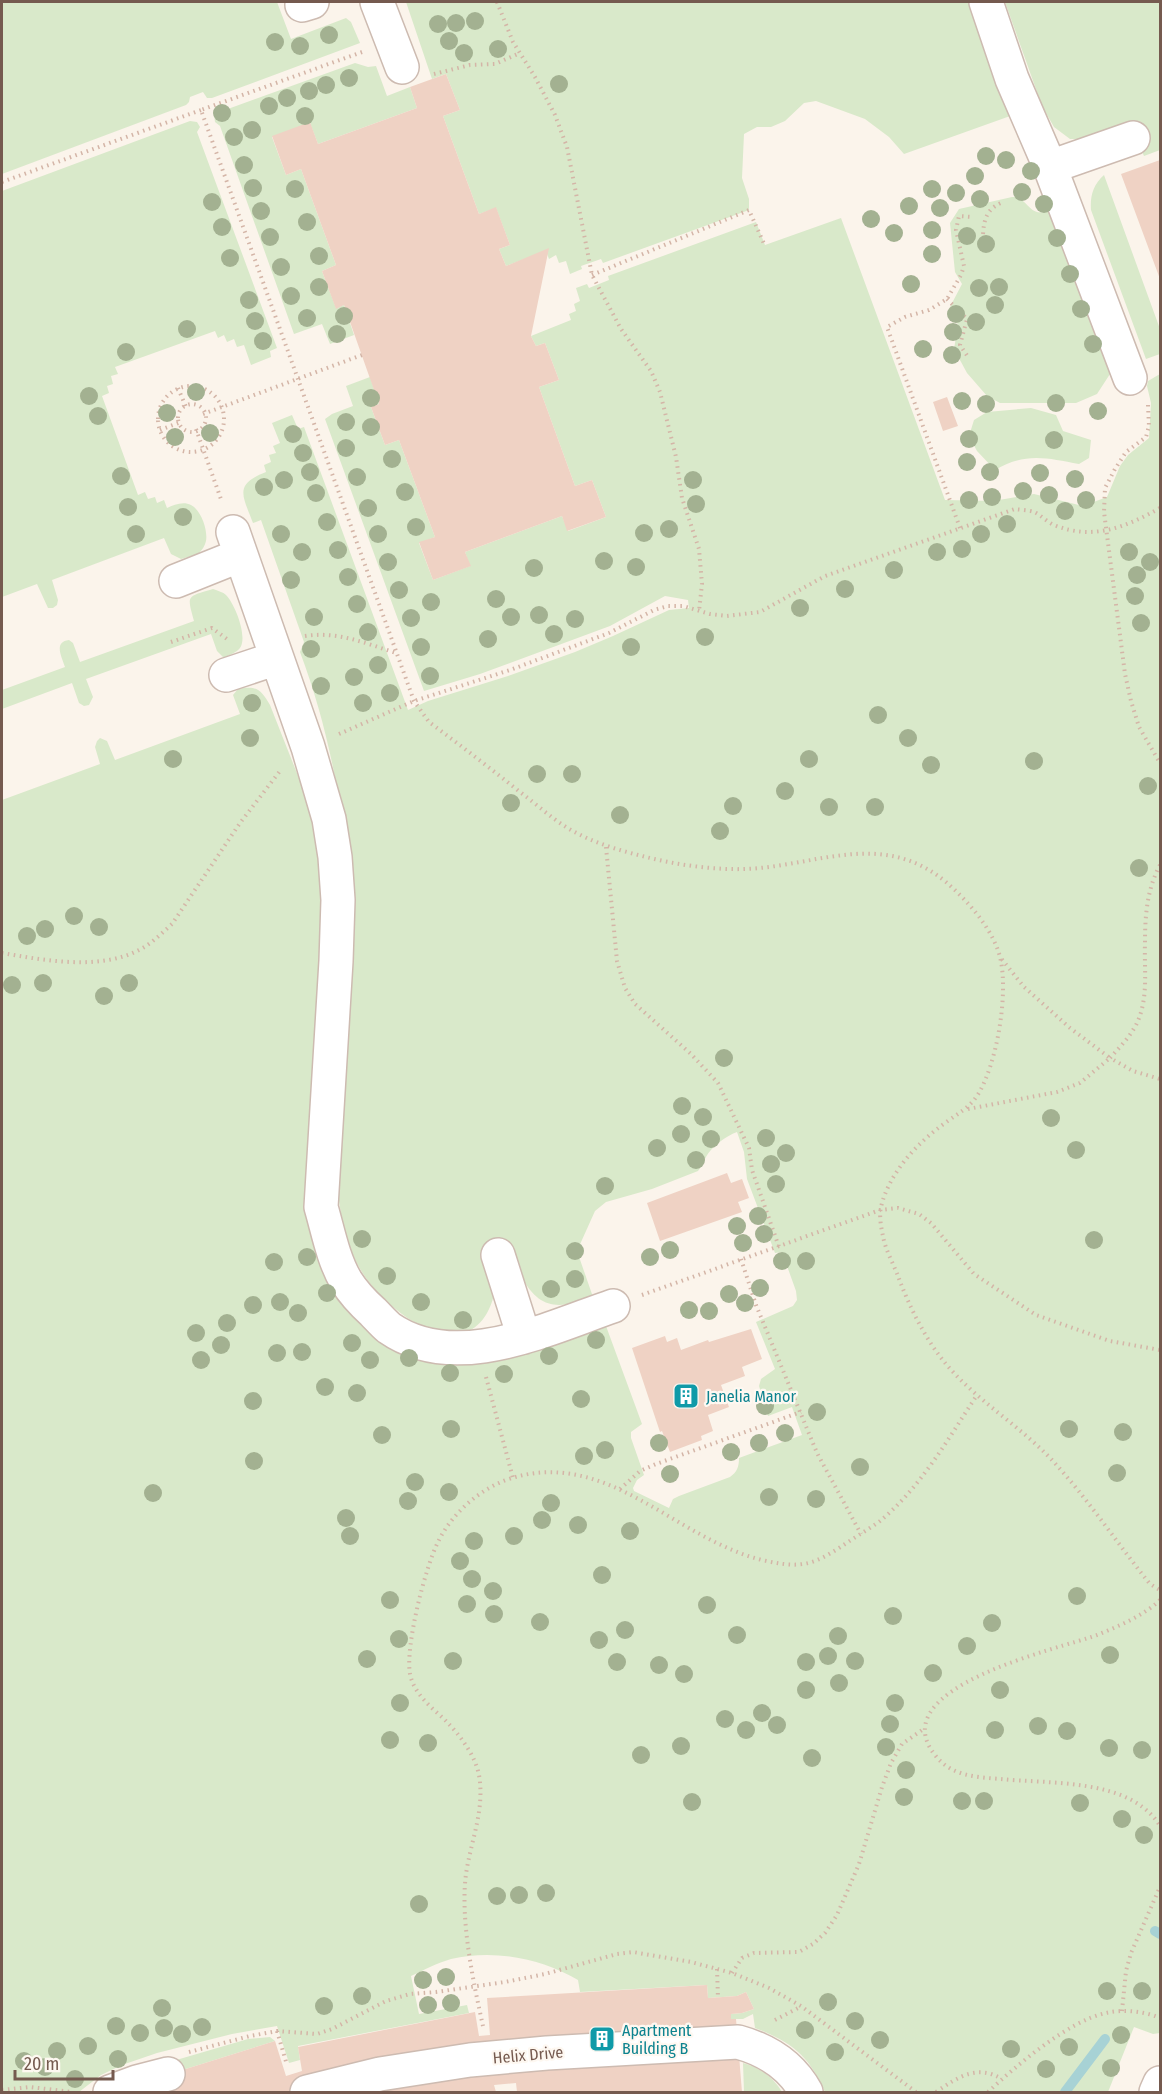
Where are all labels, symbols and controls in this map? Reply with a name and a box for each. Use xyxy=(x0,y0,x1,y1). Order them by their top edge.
building icon: Janelia Manor xyxy=(671,1381,701,1411)
place label: Janelia Manor xyxy=(706,1387,796,1406)
place label: Apartment Building B xyxy=(622,2021,692,2058)
building icon: Apartment Building B xyxy=(587,2024,617,2054)
street label: Helix Drive xyxy=(492,2042,564,2068)
scale bar xyxy=(15,2043,112,2081)
text: 20 m xyxy=(24,2053,59,2075)

